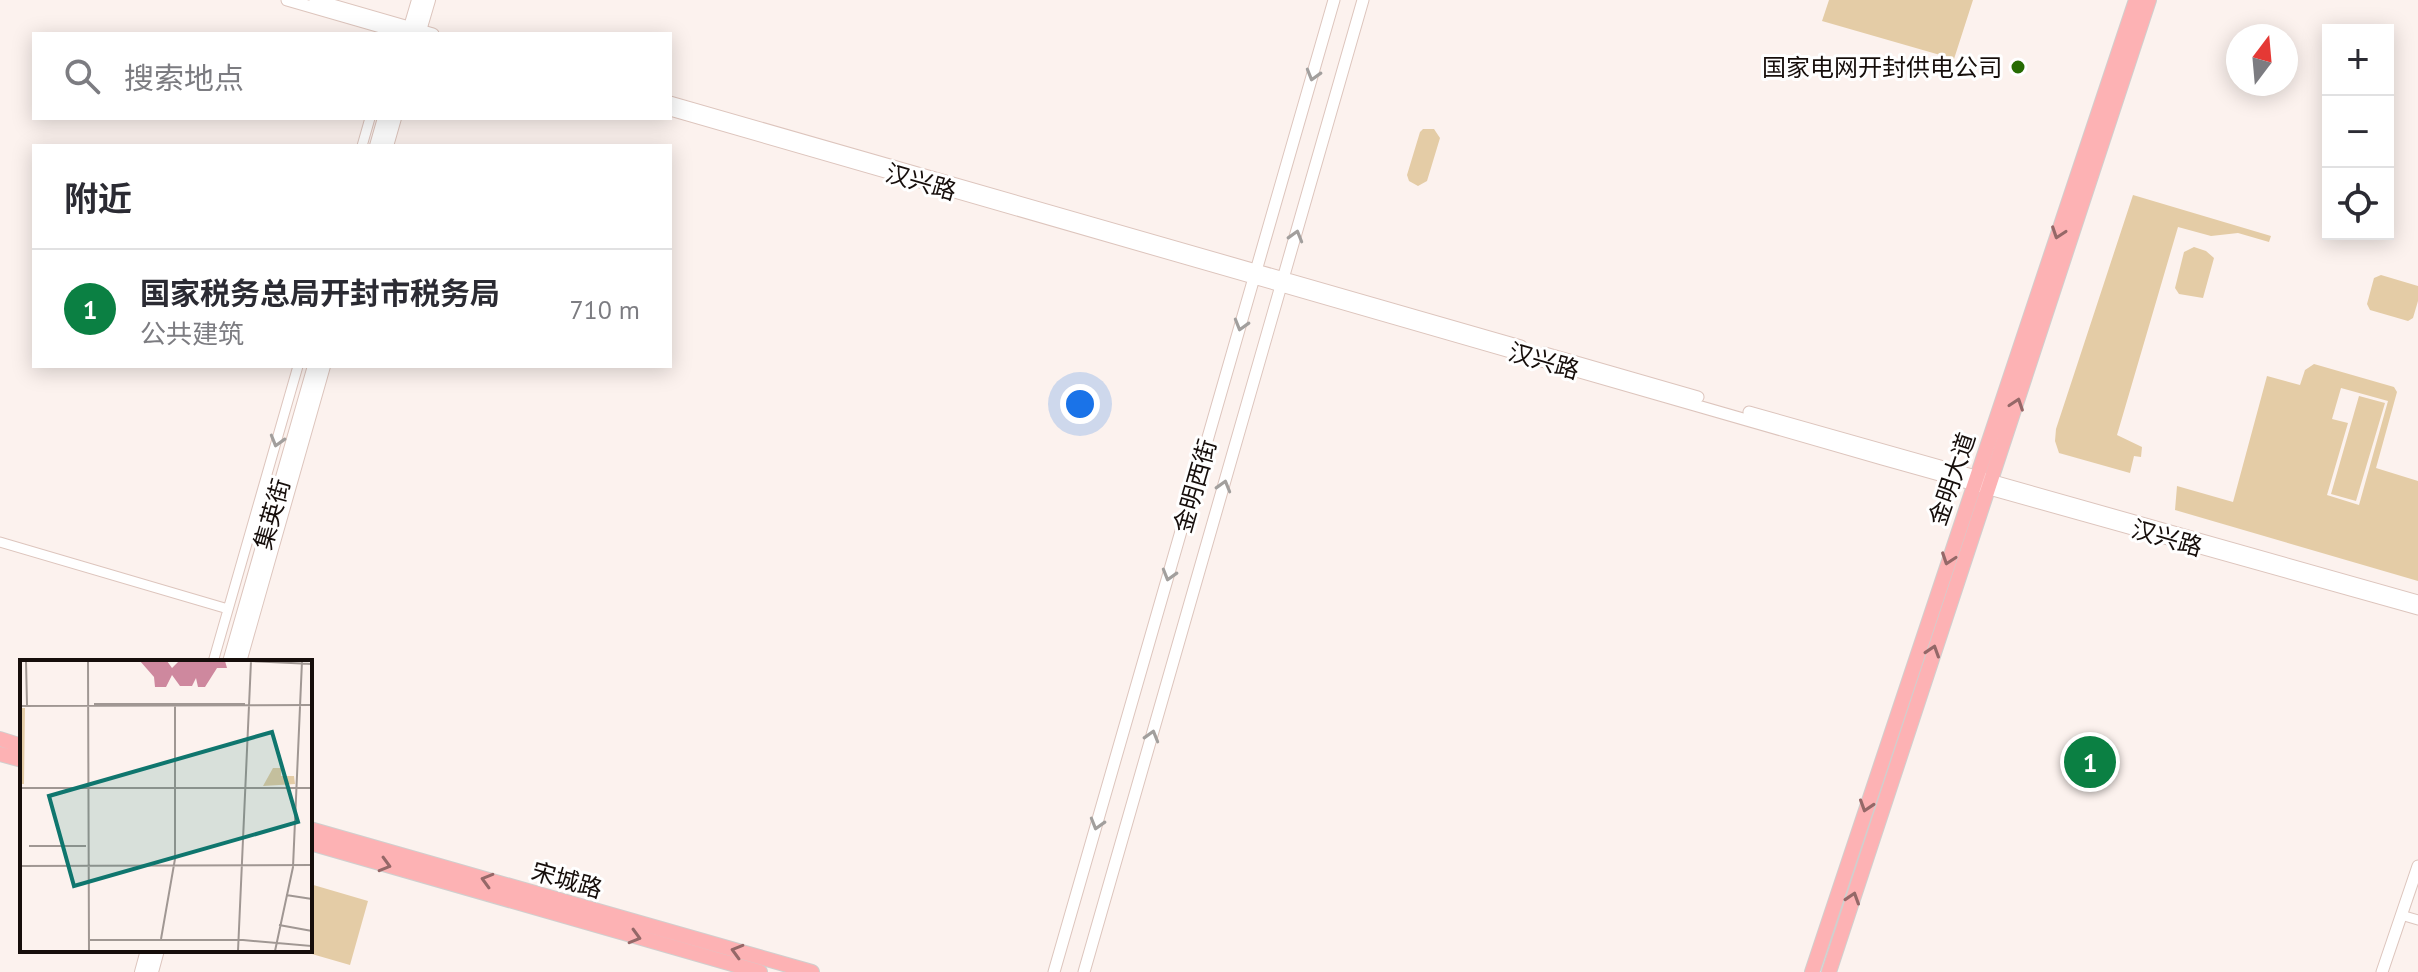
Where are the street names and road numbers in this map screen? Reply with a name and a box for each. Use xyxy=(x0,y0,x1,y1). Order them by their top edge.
street label: 汉兴路 xyxy=(882,157,960,207)
street label: 汉兴路 xyxy=(1505,336,1583,386)
street label: 金明大道 xyxy=(1922,429,1982,529)
street label: 金明西街 xyxy=(1167,436,1223,536)
street label: 集英街 xyxy=(247,475,297,553)
street label: 汉兴路 xyxy=(2128,513,2206,563)
street label: 宋城路 xyxy=(528,855,606,905)

